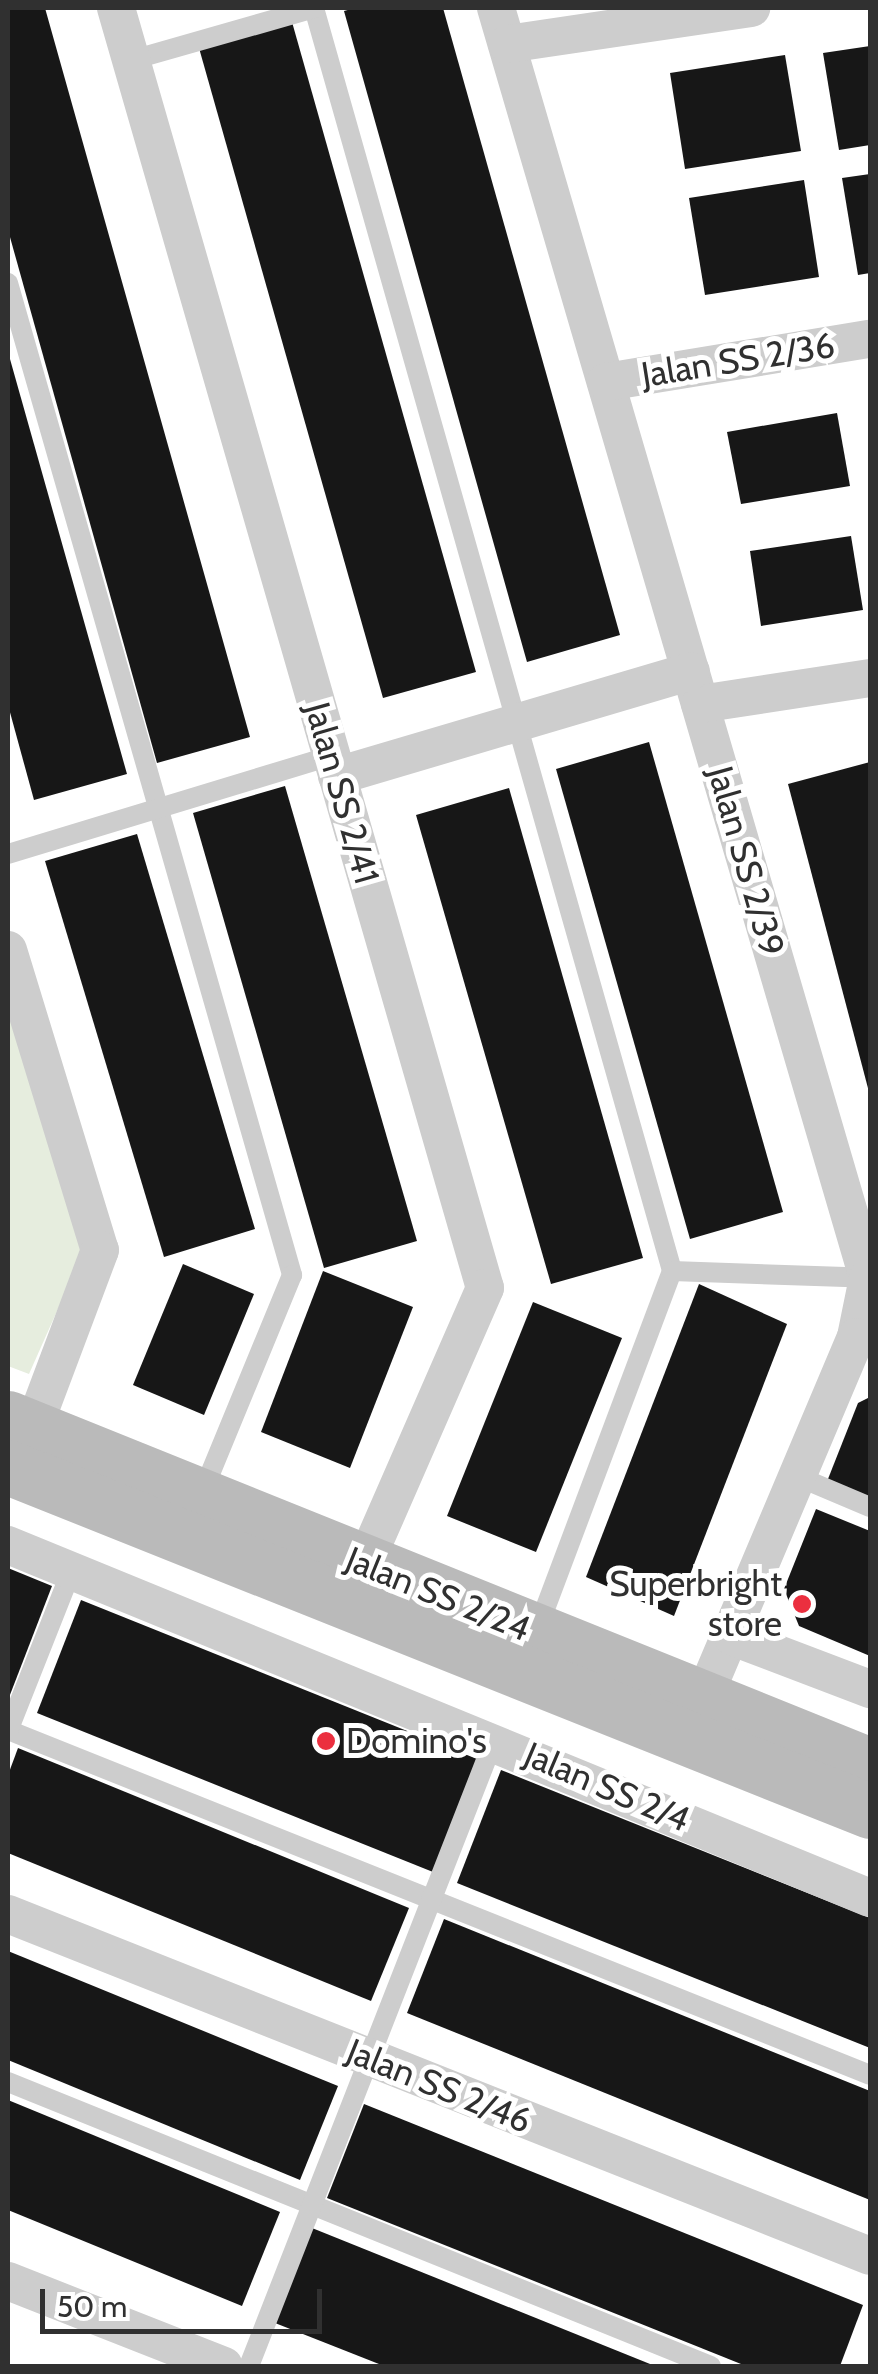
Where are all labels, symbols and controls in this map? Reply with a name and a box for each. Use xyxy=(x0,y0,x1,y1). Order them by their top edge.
street label: Jalan SS 2/36 xyxy=(638,324,838,396)
street label: Jalan SS 2/41 xyxy=(296,698,388,888)
street label: Jalan SS 2/39 xyxy=(699,761,793,961)
street label: Jalan SS 2/24 xyxy=(340,1538,536,1650)
place label: Superbright store xyxy=(609,1563,782,1645)
marker: Superbright store xyxy=(791,1593,813,1615)
place label: Domino's xyxy=(346,1720,487,1762)
marker: Domino's xyxy=(315,1730,337,1752)
street label: Jalan SS 2/4 xyxy=(518,1733,696,1841)
street label: Jalan SS 2/46 xyxy=(341,2030,537,2142)
scale bar xyxy=(45,2269,328,2331)
text: 50 m xyxy=(57,2288,127,2325)

